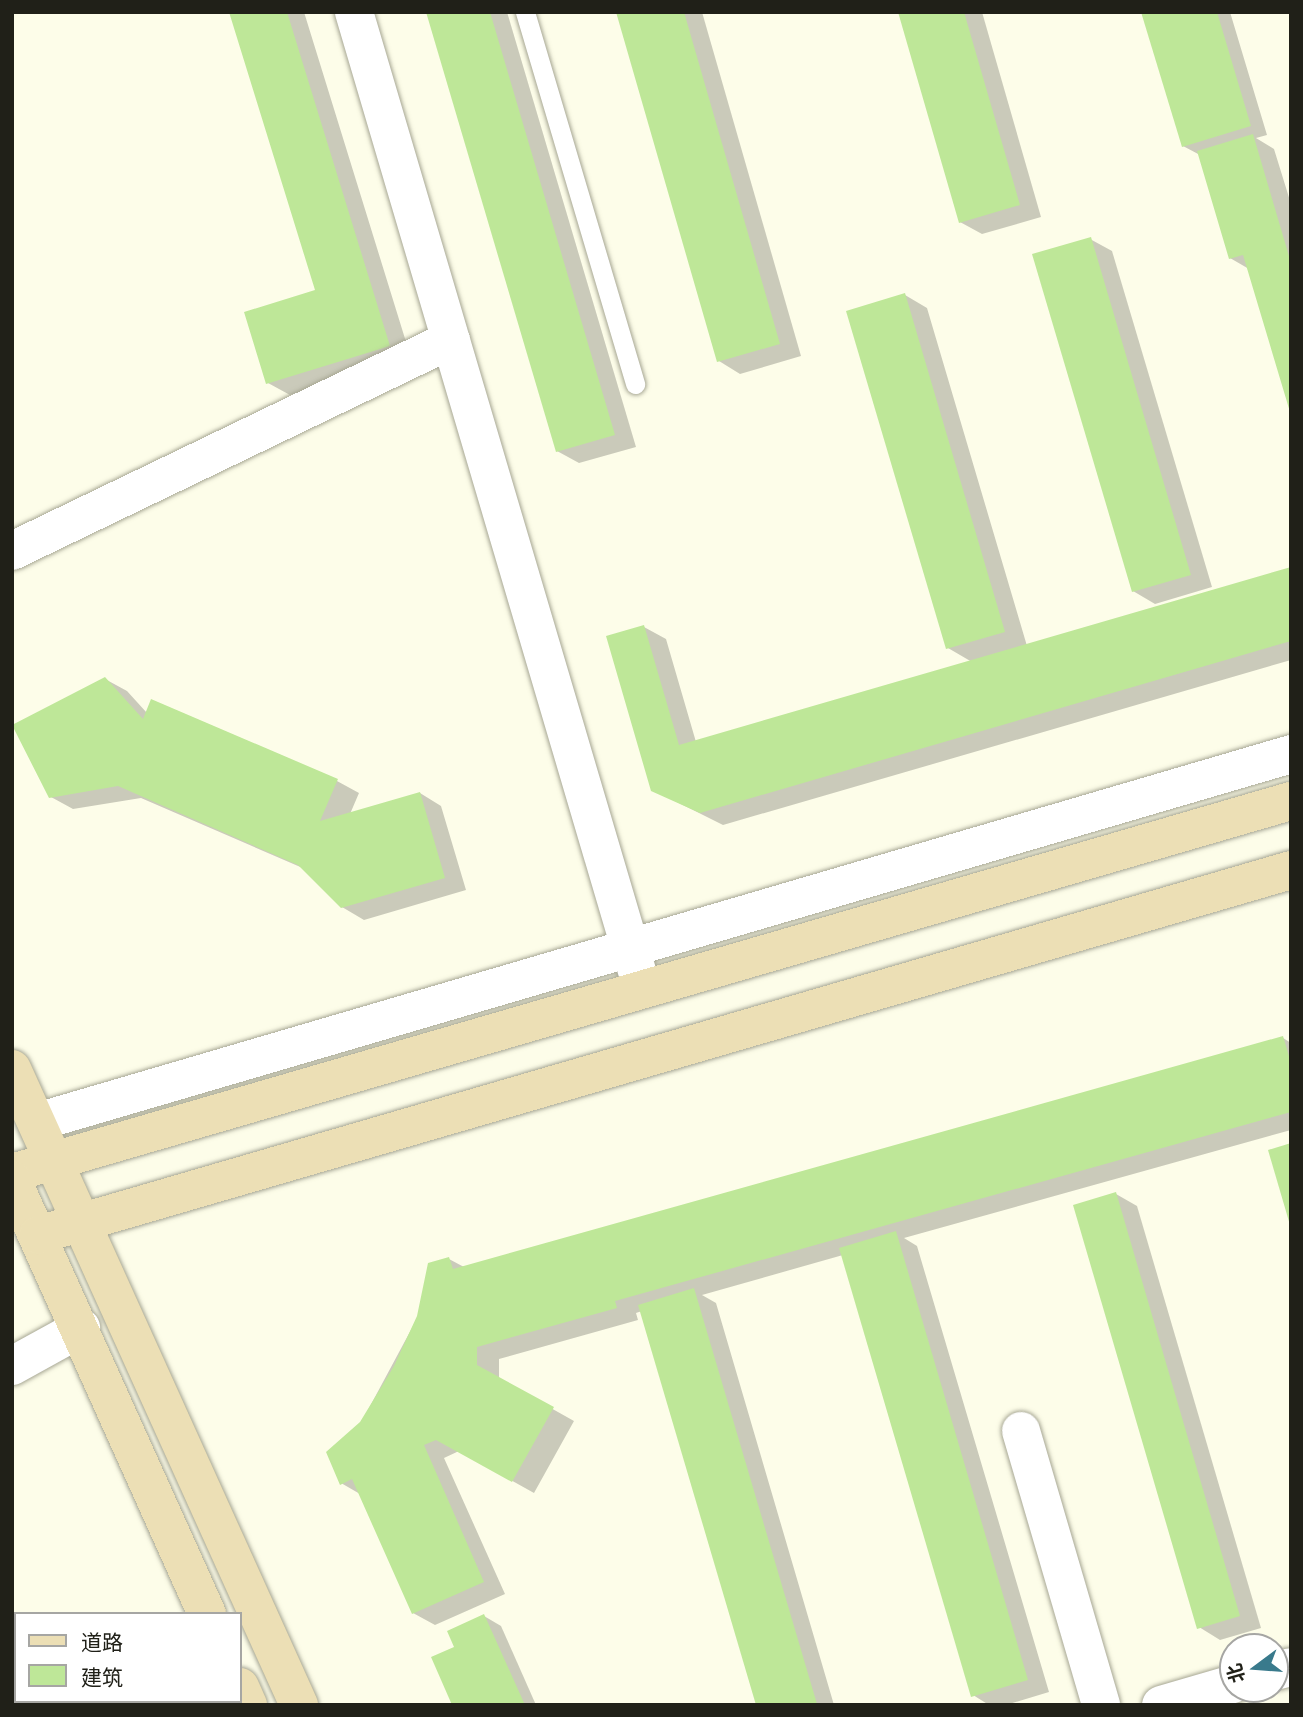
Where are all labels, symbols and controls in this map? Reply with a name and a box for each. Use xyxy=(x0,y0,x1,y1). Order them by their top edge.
legend xyxy=(14,1612,242,1703)
text: 道路 xyxy=(81,1630,123,1655)
north arrow xyxy=(1219,1633,1289,1703)
text: 北 xyxy=(1223,1661,1249,1685)
text: 建筑 xyxy=(81,1665,123,1690)

